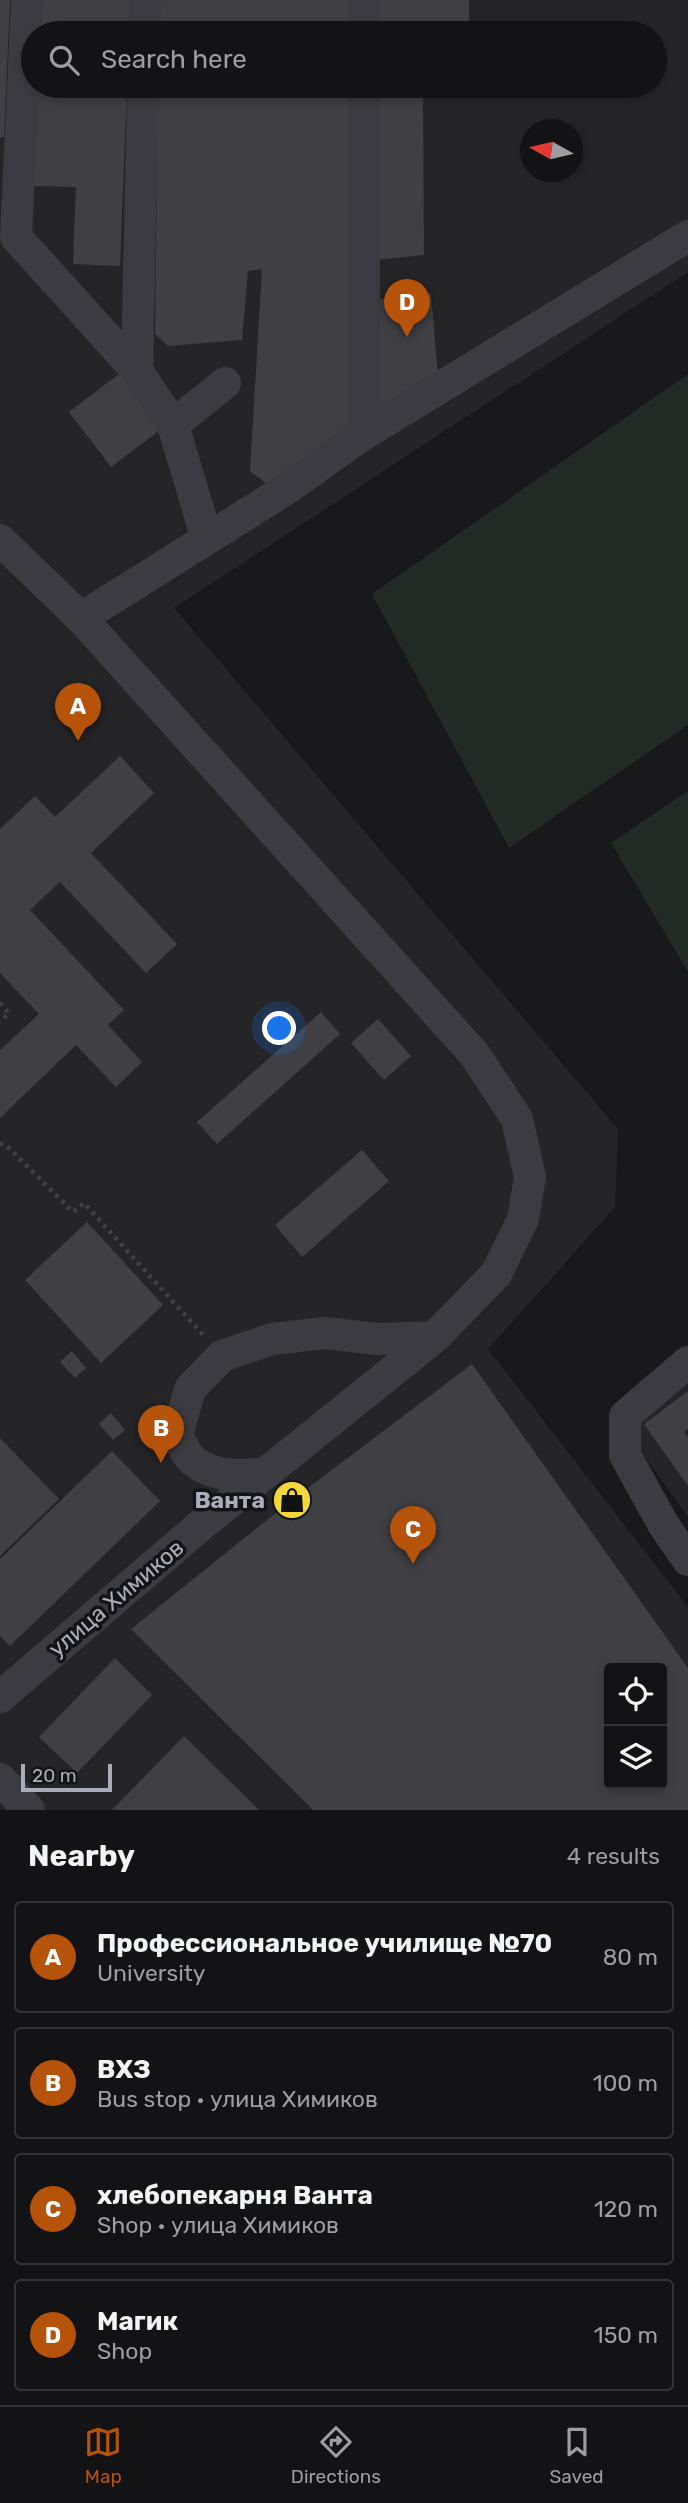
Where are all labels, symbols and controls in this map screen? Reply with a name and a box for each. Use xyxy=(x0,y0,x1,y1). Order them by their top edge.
search box xyxy=(21,21,667,98)
icon: search xyxy=(45,41,83,79)
text: Search here xyxy=(101,44,247,75)
north arrow xyxy=(520,119,583,182)
pin: D xyxy=(384,279,430,337)
pin: A xyxy=(55,683,101,741)
your location xyxy=(262,1011,296,1045)
pin: B xyxy=(138,1405,184,1463)
shop icon: Ванта xyxy=(271,1479,313,1521)
place label: Ванта xyxy=(194,1486,265,1514)
pin: C xyxy=(390,1506,436,1564)
street label: улица Химиков xyxy=(43,1533,189,1663)
map controls xyxy=(604,1663,667,1789)
button: locate xyxy=(604,1663,667,1726)
button: layers xyxy=(604,1726,667,1789)
scale bar xyxy=(21,1761,112,1793)
text: 20 m xyxy=(32,1764,77,1787)
text: Nearby xyxy=(28,1838,135,1874)
text: 4 results xyxy=(567,1842,660,1870)
text: Профессиональное училище №70 xyxy=(97,1928,552,1959)
text: A xyxy=(45,1943,61,1971)
text: 80 m xyxy=(603,1943,658,1971)
text: University xyxy=(97,1959,206,1987)
text: ВХЗ xyxy=(97,2054,151,2085)
text: B xyxy=(45,2069,61,2097)
text: 100 m xyxy=(593,2069,658,2097)
text: Bus stop · улица Химиков xyxy=(97,2085,378,2113)
text: хлебопекарня Ванта xyxy=(97,2180,373,2211)
text: C xyxy=(45,2195,61,2223)
text: 120 m xyxy=(594,2195,658,2223)
text: Shop · улица Химиков xyxy=(97,2211,339,2239)
text: Магик xyxy=(97,2306,178,2337)
text: D xyxy=(45,2321,61,2349)
text: 150 m xyxy=(594,2321,658,2349)
text: Shop xyxy=(97,2337,152,2365)
tab: Map xyxy=(84,2423,122,2488)
tab: Directions xyxy=(291,2423,381,2488)
tab: Saved xyxy=(549,2423,604,2488)

